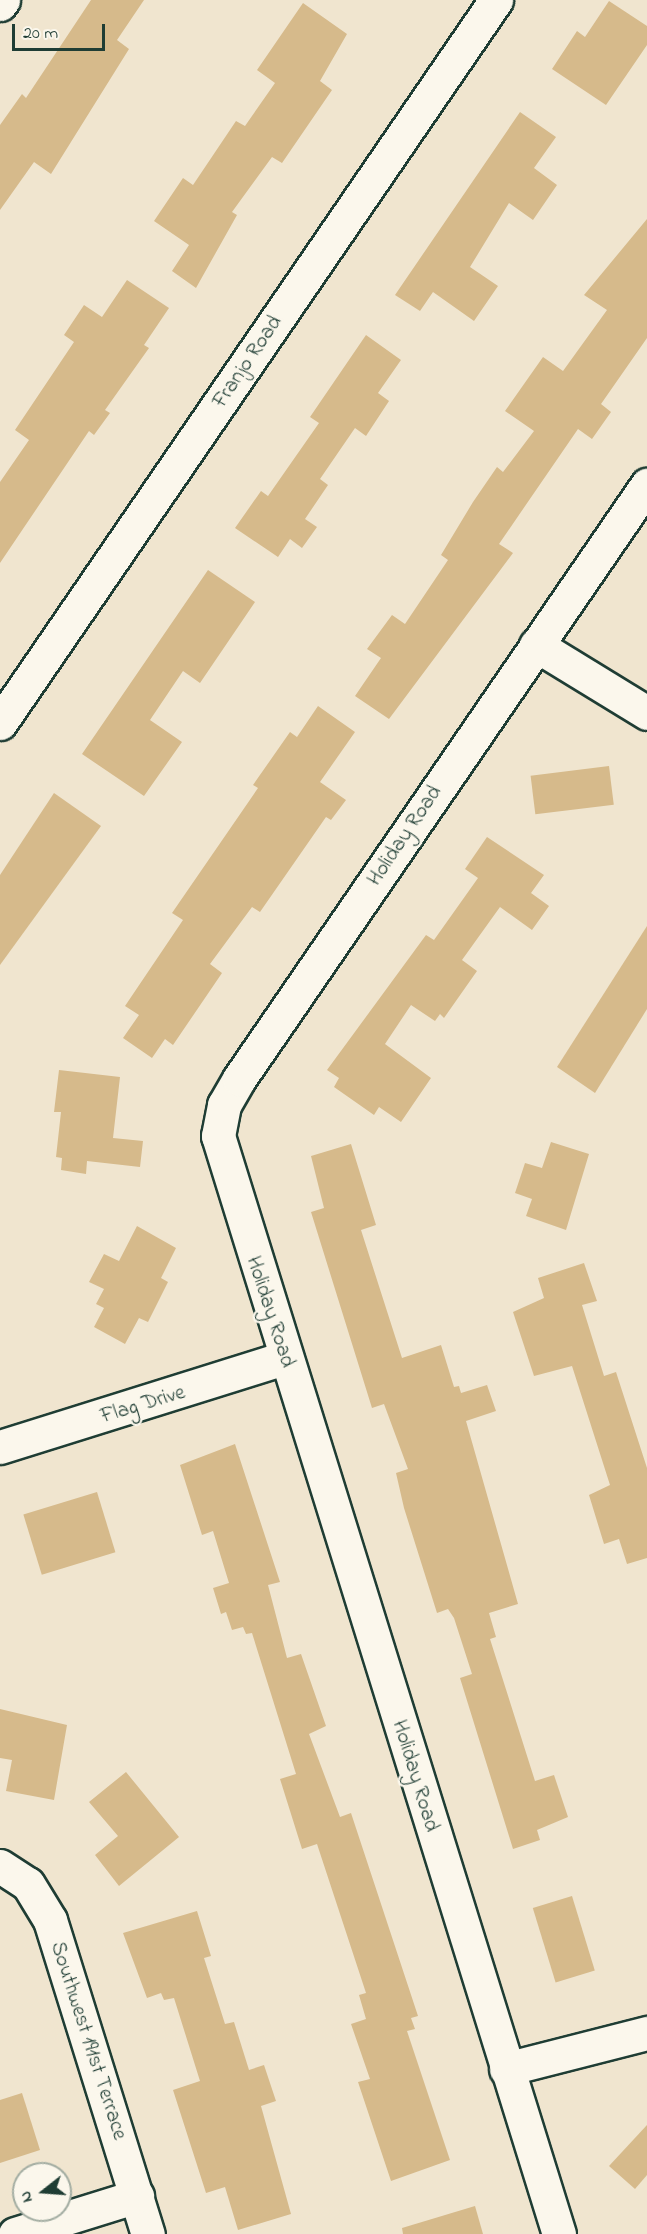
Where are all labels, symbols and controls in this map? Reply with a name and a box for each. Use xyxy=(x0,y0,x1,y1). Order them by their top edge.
scale bar xyxy=(15,12,108,50)
text: 20 m xyxy=(23,21,58,47)
street label: Franjo Road xyxy=(208,311,288,413)
street label: Holiday Road xyxy=(362,781,448,891)
street label: Holiday Road xyxy=(240,1253,300,1371)
street label: Flag Drive xyxy=(98,1380,188,1430)
street label: Holiday Road xyxy=(386,1717,444,1835)
street label: Southwest 191st Terrace xyxy=(44,1939,132,2143)
north arrow xyxy=(12,2162,72,2222)
text: N xyxy=(14,2188,40,2205)

